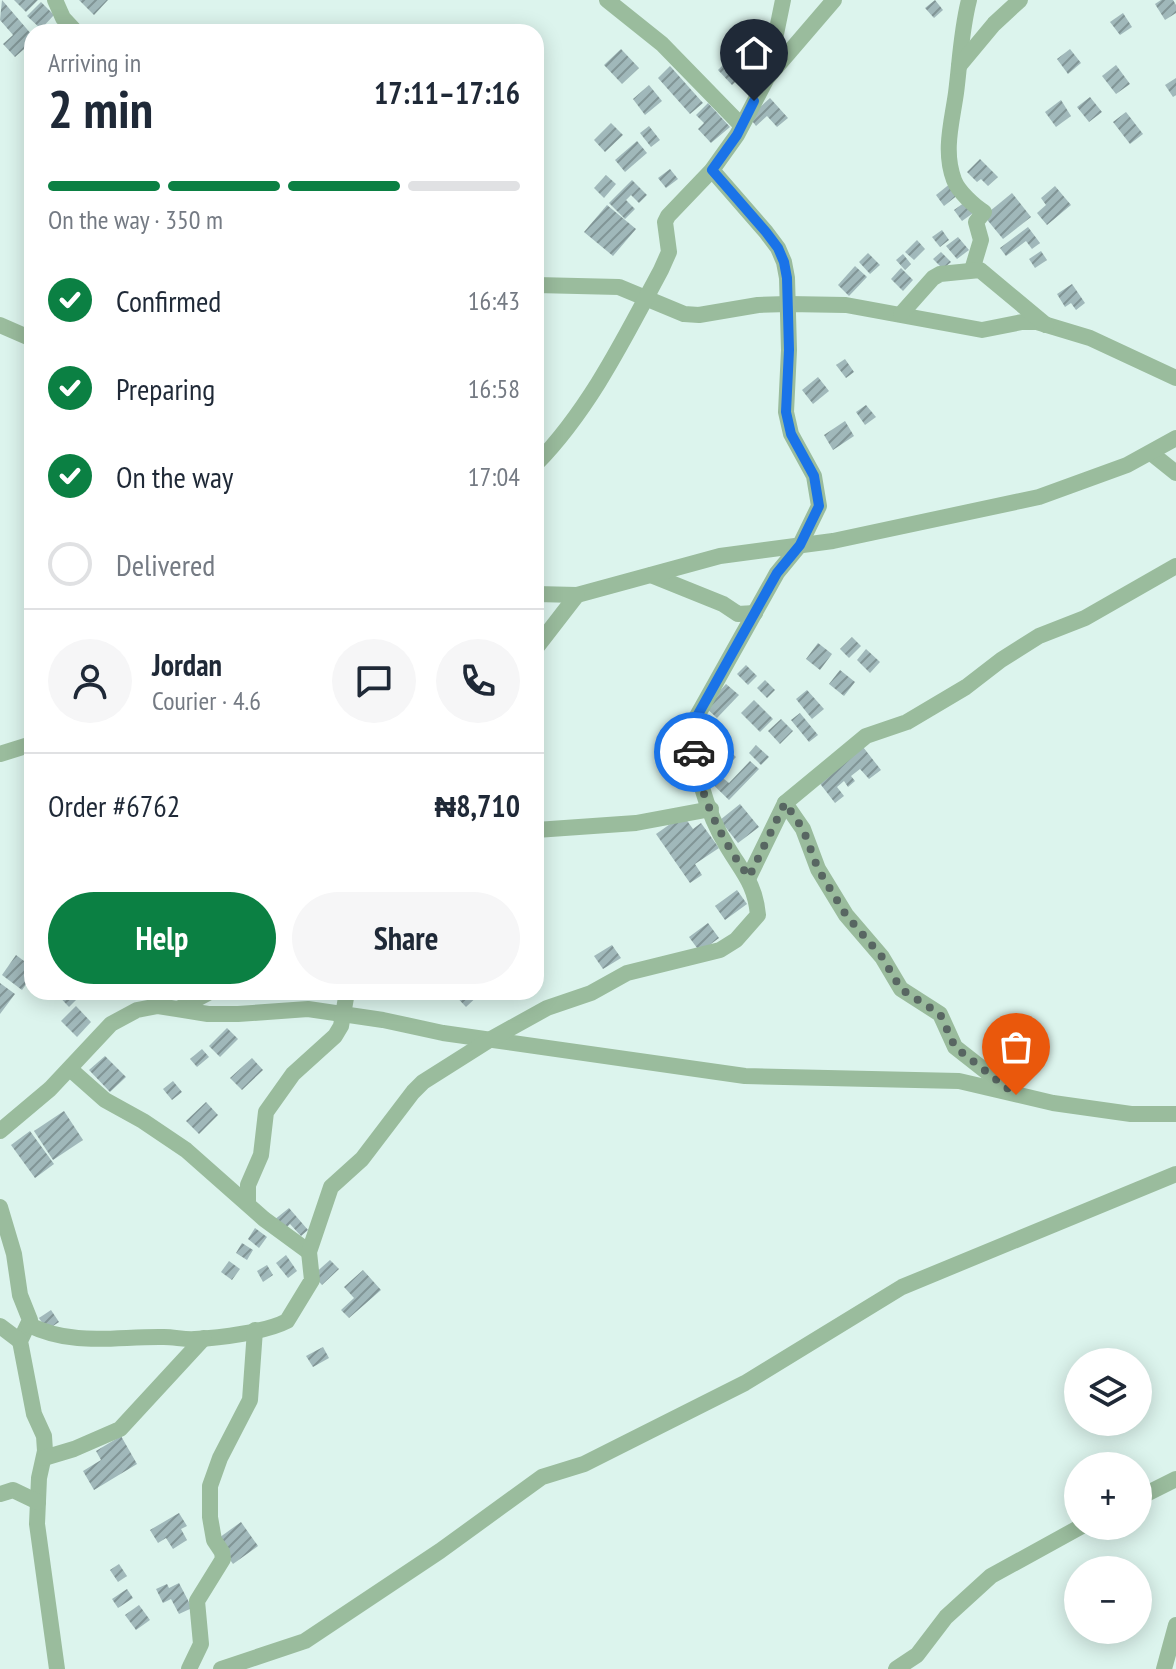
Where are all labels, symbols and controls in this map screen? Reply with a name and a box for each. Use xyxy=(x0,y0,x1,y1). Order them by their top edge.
pin xyxy=(720,19,788,101)
icon: home xyxy=(732,31,776,75)
text: Arriving in xyxy=(48,46,141,79)
text: 17:11–17:16 xyxy=(374,73,520,112)
text: 2 min xyxy=(48,75,153,142)
text: On the way · 350 m xyxy=(48,203,223,236)
icon: check xyxy=(48,278,92,322)
text: Confirmed xyxy=(116,281,221,320)
text: 16:43 xyxy=(468,284,520,317)
icon: check xyxy=(48,366,92,410)
text: Preparing xyxy=(116,369,215,408)
text: 16:58 xyxy=(468,372,520,405)
icon: check xyxy=(48,454,92,498)
text: On the way xyxy=(116,457,233,496)
text: 17:04 xyxy=(468,460,520,493)
text: Delivered xyxy=(116,545,215,584)
button: person xyxy=(48,639,132,723)
button: chat xyxy=(332,639,416,723)
button: phone xyxy=(436,639,520,723)
text: Jordan xyxy=(152,645,222,684)
text: Courier · 4.6 xyxy=(152,684,261,717)
courier xyxy=(654,712,734,792)
icon: car xyxy=(672,730,716,774)
text: Order #6762 xyxy=(48,786,180,825)
text: ₦8,710 xyxy=(434,786,520,825)
button: Help xyxy=(48,892,276,984)
button: Share xyxy=(292,892,520,984)
pin xyxy=(982,1013,1050,1095)
icon: bag xyxy=(994,1025,1038,1069)
map controls xyxy=(1064,1348,1152,1644)
button: layers xyxy=(1064,1348,1152,1436)
button: + xyxy=(1064,1452,1152,1540)
button: − xyxy=(1064,1556,1152,1644)

